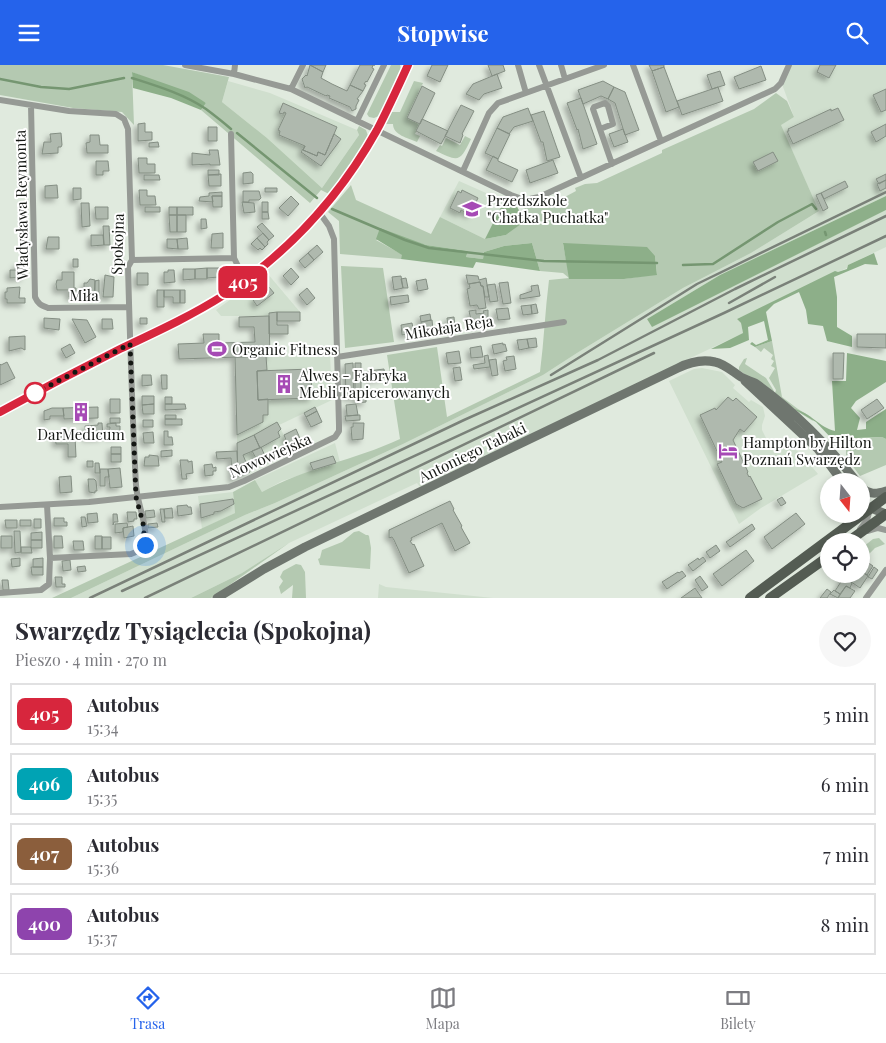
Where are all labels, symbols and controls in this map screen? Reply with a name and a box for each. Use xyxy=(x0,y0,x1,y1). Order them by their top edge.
text: Stopwise xyxy=(397,18,489,48)
icon: menu xyxy=(15,19,43,47)
icon: search xyxy=(843,19,871,47)
street label: Władysława Reymonta xyxy=(10,129,32,281)
place label: Przedszkole "Chatka Puchatka" xyxy=(487,190,609,227)
school or university icon: Przedszkole "Chatka Puchatka" xyxy=(461,198,483,220)
street label: Spokojna xyxy=(106,212,128,275)
line badge: 405 xyxy=(214,266,272,298)
text: 405 xyxy=(228,270,258,294)
street label: Miła xyxy=(69,285,99,305)
street label: Mikołaja Reja xyxy=(404,310,495,344)
sports icon: Organic Fitness xyxy=(206,338,228,360)
place label: Organic Fitness xyxy=(232,339,338,359)
place label: Alwes - Fabryka Mebli Tapicerowanych xyxy=(298,365,450,402)
building icon: Alwes - Fabryka Mebli Tapicerowanych xyxy=(273,373,295,395)
unlabelled marker xyxy=(24,382,46,404)
building icon: DarMedicum xyxy=(70,401,92,423)
street label: Antoniego Tabaki xyxy=(414,417,530,487)
place label: DarMedicum xyxy=(37,424,125,444)
street label: Nowowiejska xyxy=(226,428,315,482)
place label: Hampton by Hilton Poznań Swarzędz xyxy=(743,432,872,469)
hotel icon: Hampton by Hilton Poznań Swarzędz xyxy=(717,440,739,462)
north arrow xyxy=(820,473,870,523)
map controls xyxy=(820,473,870,583)
your location xyxy=(133,533,158,558)
button: locate xyxy=(820,533,870,583)
text: Swarzędz Tysiąclecia (Spokojna) xyxy=(15,614,371,646)
button: heart xyxy=(819,615,871,667)
text: Pieszo · 4 min · 270 m xyxy=(15,649,167,670)
text: Autobus xyxy=(87,691,159,717)
text: 5 min xyxy=(823,701,869,727)
text: 405 xyxy=(30,702,59,726)
text: 15:34 xyxy=(87,717,119,738)
text: Autobus xyxy=(87,761,159,787)
text: 6 min xyxy=(821,771,869,797)
text: 406 xyxy=(29,772,60,796)
text: 15:35 xyxy=(87,787,117,808)
text: Autobus xyxy=(87,831,159,857)
text: 7 min xyxy=(823,841,869,867)
text: 407 xyxy=(30,842,59,866)
text: 15:36 xyxy=(87,857,119,878)
text: Autobus xyxy=(87,901,159,927)
text: 8 min xyxy=(821,911,869,937)
text: 400 xyxy=(28,912,61,936)
text: 15:37 xyxy=(87,927,117,948)
tab: Trasa xyxy=(130,984,165,1033)
tab: Mapa xyxy=(426,984,460,1033)
tab: Bilety xyxy=(720,984,756,1033)

